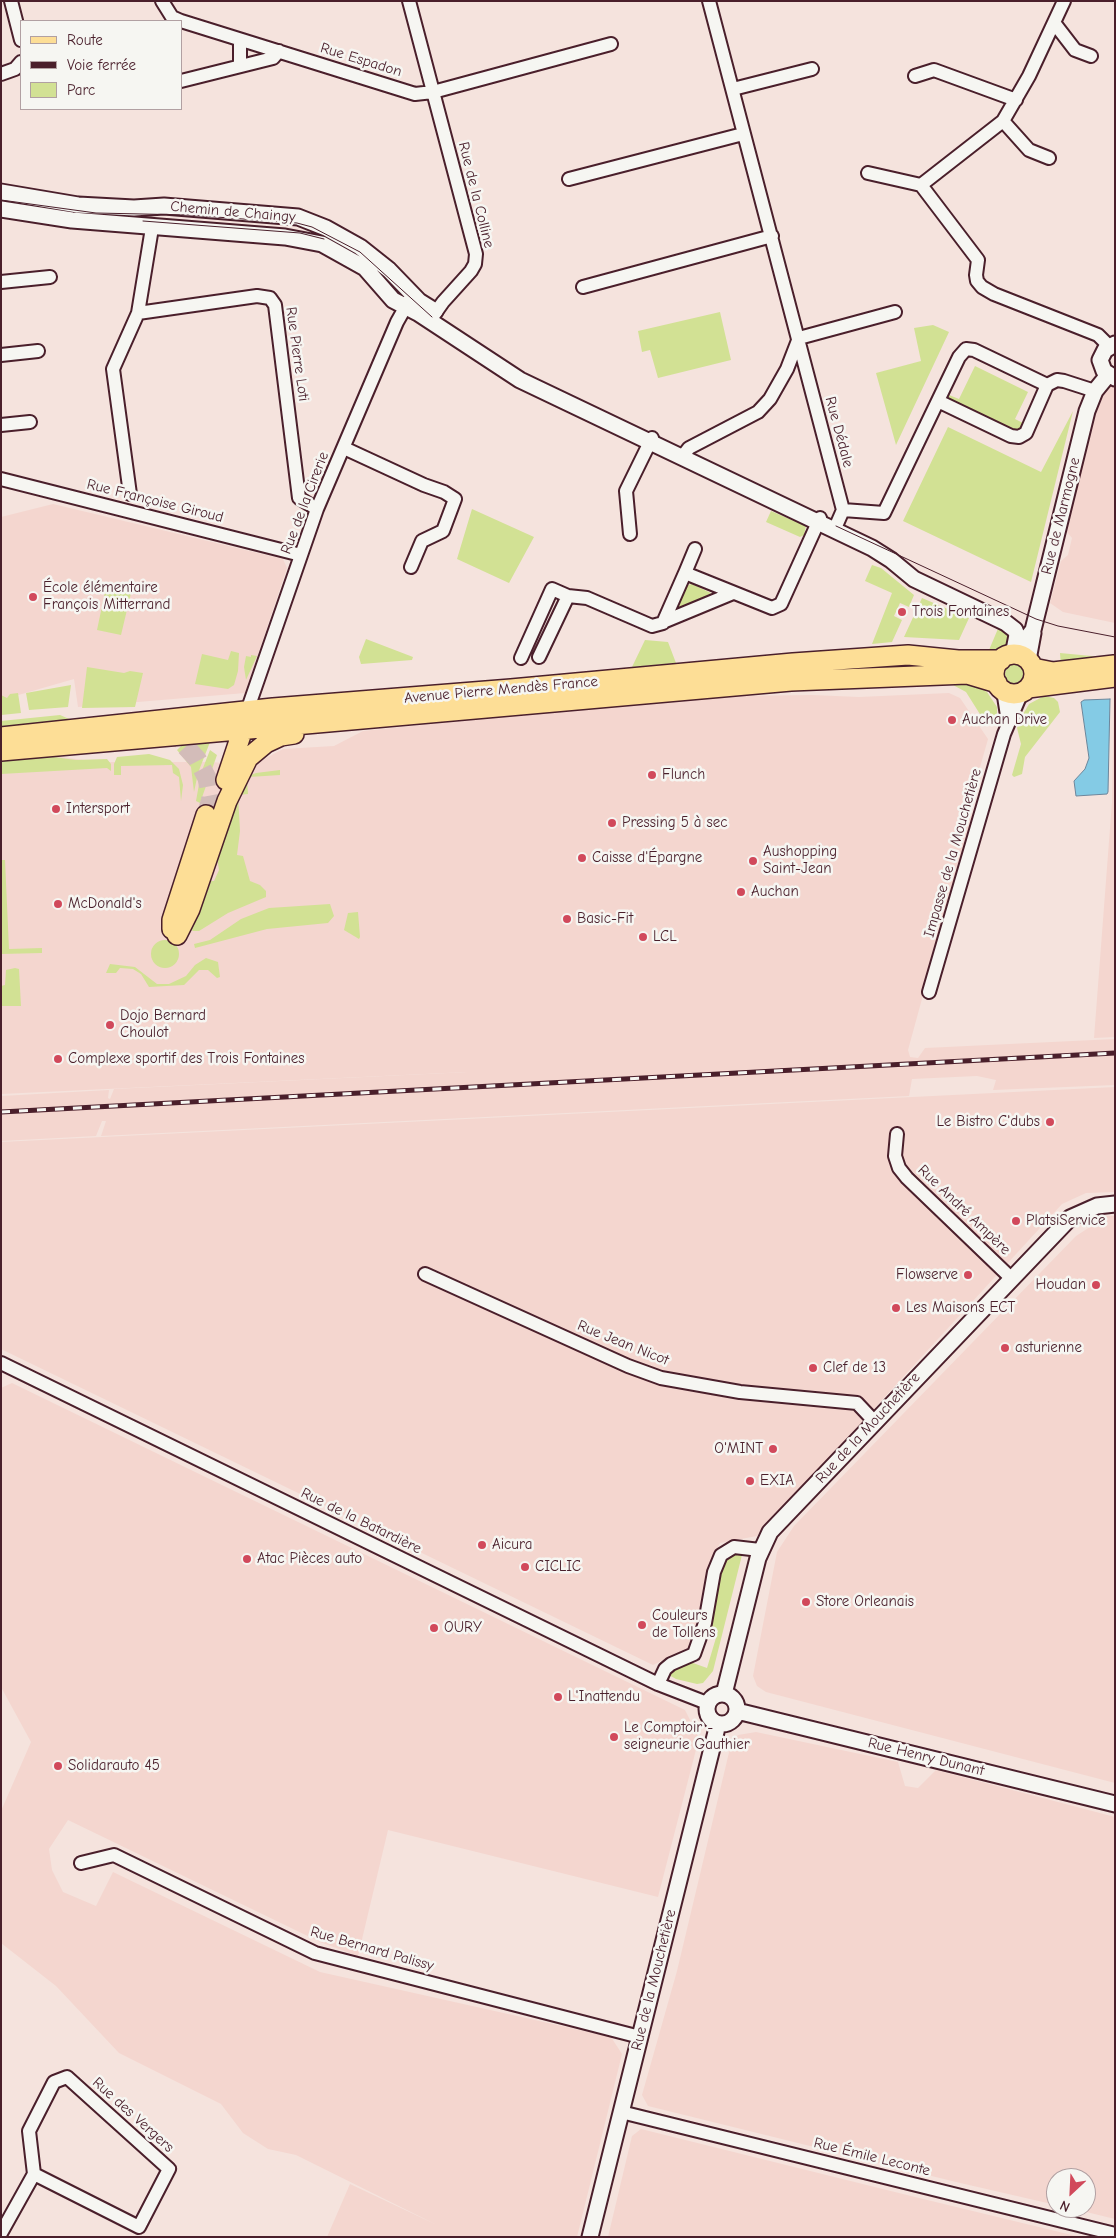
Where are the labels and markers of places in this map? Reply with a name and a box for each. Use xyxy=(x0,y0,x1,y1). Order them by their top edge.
place label: École élémentaire François Mitterrand xyxy=(43,579,170,614)
marker: École élémentaire François Mitterrand xyxy=(27,591,39,603)
place label: Trois Fontaines xyxy=(912,603,1009,621)
marker: Trois Fontaines xyxy=(896,606,908,618)
place label: Auchan Drive xyxy=(962,711,1047,729)
marker: Auchan Drive xyxy=(946,714,958,726)
place label: Flunch xyxy=(662,766,705,784)
marker: Flunch xyxy=(646,769,658,781)
place label: Intersport xyxy=(66,800,130,818)
marker: Intersport xyxy=(50,803,62,815)
place label: Pressing 5 à sec xyxy=(622,814,728,832)
marker: Pressing 5 à sec xyxy=(606,817,618,829)
place label: Aushopping Saint-Jean xyxy=(763,843,837,878)
place label: Caisse d'Épargne xyxy=(592,849,702,867)
marker: Caisse d'Épargne xyxy=(576,852,588,864)
marker: Aushopping Saint-Jean xyxy=(747,855,759,867)
place label: Auchan xyxy=(751,883,799,901)
marker: Auchan xyxy=(735,886,747,898)
place label: McDonald's xyxy=(68,895,142,913)
marker: McDonald's xyxy=(52,898,64,910)
place label: Basic-Fit xyxy=(577,910,633,928)
marker: Basic-Fit xyxy=(561,913,573,925)
place label: LCL xyxy=(653,928,677,946)
marker: LCL xyxy=(637,931,649,943)
place label: Dojo Bernard Choulot xyxy=(120,1007,206,1042)
marker: Dojo Bernard Choulot xyxy=(104,1019,116,1031)
place label: Complexe sportif des Trois Fontaines xyxy=(68,1050,305,1068)
marker: Complexe sportif des Trois Fontaines xyxy=(52,1053,64,1065)
place label: Le Bistro C'dubs xyxy=(936,1113,1040,1131)
marker: Le Bistro C'dubs xyxy=(1044,1116,1056,1128)
place label: PlatsiService xyxy=(1026,1212,1106,1230)
marker: PlatsiService xyxy=(1010,1215,1022,1227)
place label: Flowserve xyxy=(896,1266,958,1284)
marker: Flowserve xyxy=(962,1269,974,1281)
place label: Houdan xyxy=(1036,1276,1086,1294)
marker: Houdan xyxy=(1090,1279,1102,1291)
place label: Les Maisons ECT xyxy=(906,1299,1015,1317)
marker: Les Maisons ECT xyxy=(890,1302,902,1314)
place label: asturienne xyxy=(1015,1339,1082,1357)
marker: asturienne xyxy=(999,1342,1011,1354)
place label: Clef de 13 xyxy=(823,1359,886,1377)
marker: Clef de 13 xyxy=(807,1362,819,1374)
place label: O'MINT xyxy=(714,1440,763,1458)
marker: O'MINT xyxy=(767,1443,779,1455)
place label: EXIA xyxy=(760,1472,794,1490)
marker: EXIA xyxy=(744,1475,756,1487)
place label: Aicura xyxy=(492,1536,532,1554)
marker: Aicura xyxy=(476,1539,488,1551)
place label: Atac Pièces auto xyxy=(257,1550,362,1568)
marker: Atac Pièces auto xyxy=(241,1553,253,1565)
place label: CICLIC xyxy=(535,1558,581,1576)
marker: CICLIC xyxy=(519,1561,531,1573)
place label: Store Orleanais xyxy=(816,1593,914,1611)
marker: Store Orleanais xyxy=(800,1596,812,1608)
place label: Couleurs de Tollens xyxy=(652,1607,715,1642)
place label: OURY xyxy=(444,1619,482,1637)
marker: Couleurs de Tollens xyxy=(636,1619,648,1631)
marker: OURY xyxy=(428,1622,440,1634)
place label: L'Inattendu xyxy=(568,1688,640,1706)
marker: L'Inattendu xyxy=(552,1691,564,1703)
place label: Le Comptoir - seigneurie Gauthier xyxy=(624,1719,750,1754)
marker: Le Comptoir - seigneurie Gauthier xyxy=(608,1731,620,1743)
place label: Solidarauto 45 xyxy=(68,1757,160,1775)
marker: Solidarauto 45 xyxy=(52,1760,64,1772)

